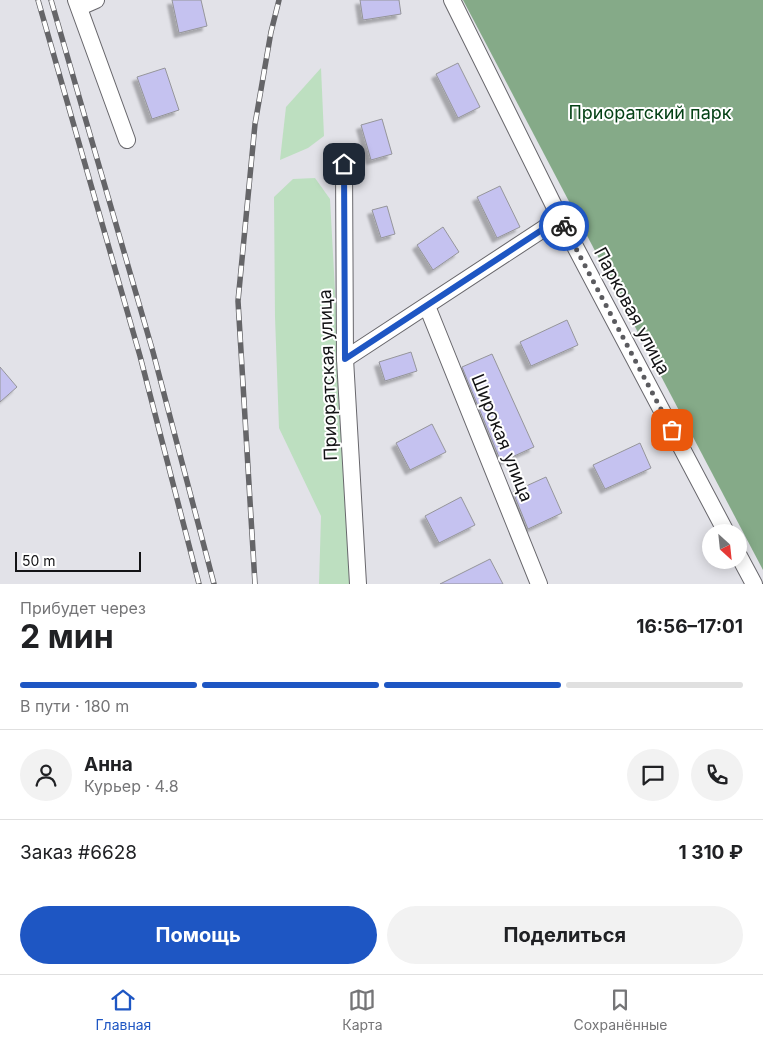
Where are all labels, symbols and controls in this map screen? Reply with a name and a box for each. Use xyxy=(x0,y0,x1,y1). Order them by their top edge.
park label: Приоратский парк xyxy=(568,102,732,123)
pin xyxy=(323,143,365,185)
icon: home xyxy=(330,150,358,178)
courier xyxy=(539,201,589,251)
icon: bike xyxy=(550,212,578,240)
street label: Парковая улица xyxy=(590,244,675,378)
street label: Приоратская улица xyxy=(314,289,341,461)
street label: Широкая улица xyxy=(467,371,538,505)
pin xyxy=(651,409,693,451)
icon: bag xyxy=(658,416,686,444)
north arrow xyxy=(702,524,748,569)
map controls xyxy=(702,524,747,569)
scale bar xyxy=(15,549,141,572)
text: 50 m xyxy=(22,552,56,569)
text: Прибудет через xyxy=(20,598,146,618)
text: 16:56–17:01 xyxy=(636,615,743,638)
text: 2 мин xyxy=(20,617,114,656)
text: В пути · 180 m xyxy=(20,696,129,716)
button: person xyxy=(20,749,72,801)
button: chat xyxy=(627,749,679,801)
button: phone xyxy=(691,749,743,801)
text: Анна xyxy=(84,753,133,776)
text: Курьер · 4.8 xyxy=(84,776,179,796)
text: Заказ #6628 xyxy=(20,841,137,864)
text: 1 310 ₽ xyxy=(678,841,743,864)
button: Помощь xyxy=(20,906,377,964)
button: Поделиться xyxy=(387,906,743,964)
tab: Главная xyxy=(95,986,151,1033)
tab: Карта xyxy=(342,986,383,1033)
tab: Сохранённые xyxy=(573,986,667,1033)

